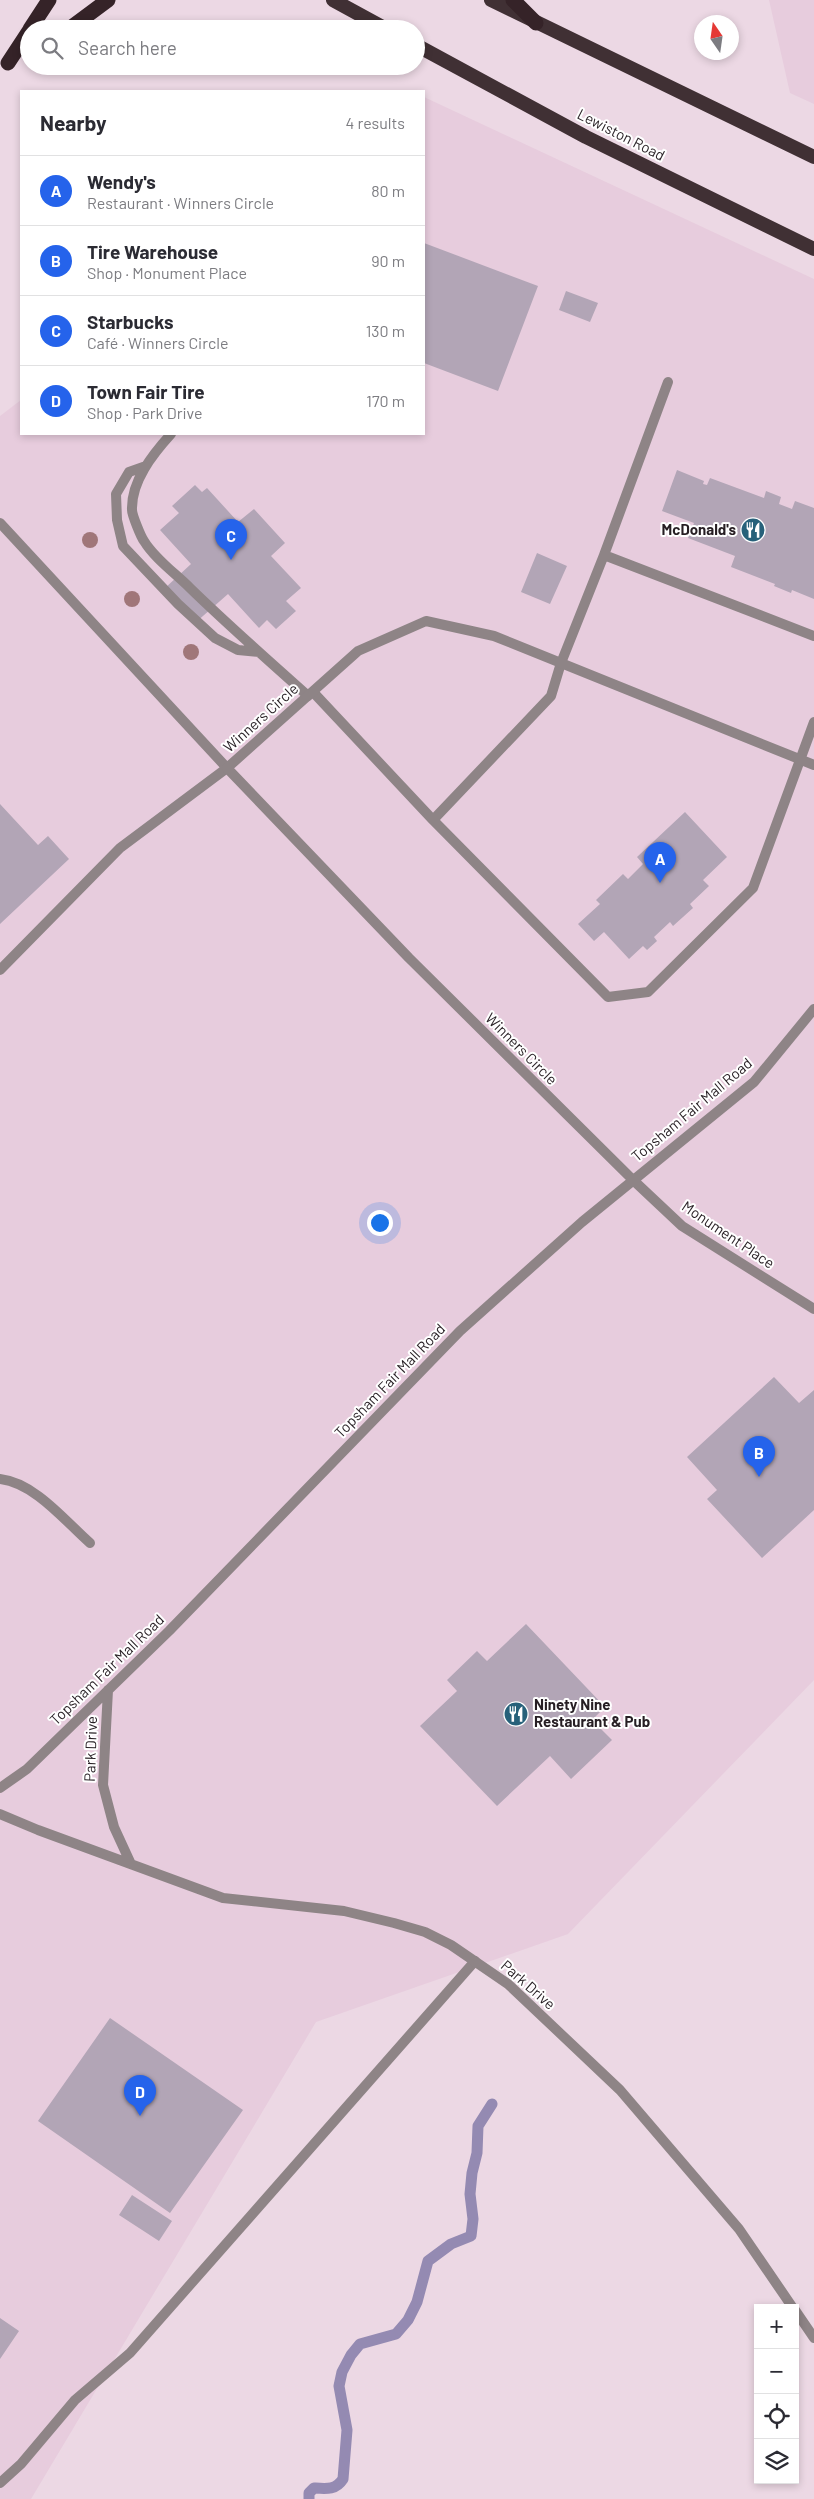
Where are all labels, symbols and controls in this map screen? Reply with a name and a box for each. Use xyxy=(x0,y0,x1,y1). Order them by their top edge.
north arrow xyxy=(694,15,739,60)
search box xyxy=(20,20,425,75)
icon: search xyxy=(38,34,66,62)
text: Search here xyxy=(78,36,177,59)
street label: Lewiston Road xyxy=(575,104,668,164)
text: Nearby xyxy=(40,110,106,135)
text: 4 results xyxy=(345,113,405,132)
text: Wendy's xyxy=(87,170,156,193)
text: A xyxy=(51,181,61,200)
text: 80 m xyxy=(371,181,405,200)
text: Restaurant · Winners Circle xyxy=(87,193,274,212)
text: Tire Warehouse xyxy=(87,240,218,263)
text: B xyxy=(51,251,61,270)
text: 90 m xyxy=(371,251,405,270)
text: Shop · Monument Place xyxy=(87,263,247,282)
text: Starbucks xyxy=(87,310,174,333)
text: C xyxy=(51,321,61,340)
text: 130 m xyxy=(366,321,405,340)
text: Café · Winners Circle xyxy=(87,333,228,352)
text: Town Fair Tire xyxy=(87,380,205,403)
text: D xyxy=(51,391,61,410)
text: 170 m xyxy=(366,391,405,410)
text: Shop · Park Drive xyxy=(87,403,202,422)
restaurant icon: McDonald's xyxy=(740,517,766,543)
pin: C xyxy=(215,519,247,560)
place label: McDonald's xyxy=(662,520,736,538)
street label: Winners Circle xyxy=(219,679,301,755)
pin: A xyxy=(644,842,676,883)
street label: Winners Circle xyxy=(482,1009,561,1088)
street label: Topsham Fair Mall Road xyxy=(627,1054,755,1165)
street label: Monument Place xyxy=(679,1197,778,1272)
your location xyxy=(367,1210,393,1236)
street label: Topsham Fair Mall Road xyxy=(330,1319,448,1441)
pin: B xyxy=(743,1436,775,1477)
street label: Topsham Fair Mall Road xyxy=(45,1610,167,1728)
place label: Ninety Nine Restaurant & Pub xyxy=(534,1695,650,1730)
restaurant icon: Ninety Nine Restaurant & Pub xyxy=(503,1701,529,1727)
street label: Park Drive xyxy=(80,1716,100,1782)
street label: Park Drive xyxy=(498,1956,559,2013)
pin: D xyxy=(124,2075,156,2116)
map controls xyxy=(754,2304,799,2484)
button: + xyxy=(754,2304,799,2349)
button: − xyxy=(754,2349,799,2394)
button: locate xyxy=(754,2394,799,2439)
button: layers xyxy=(754,2439,799,2484)

